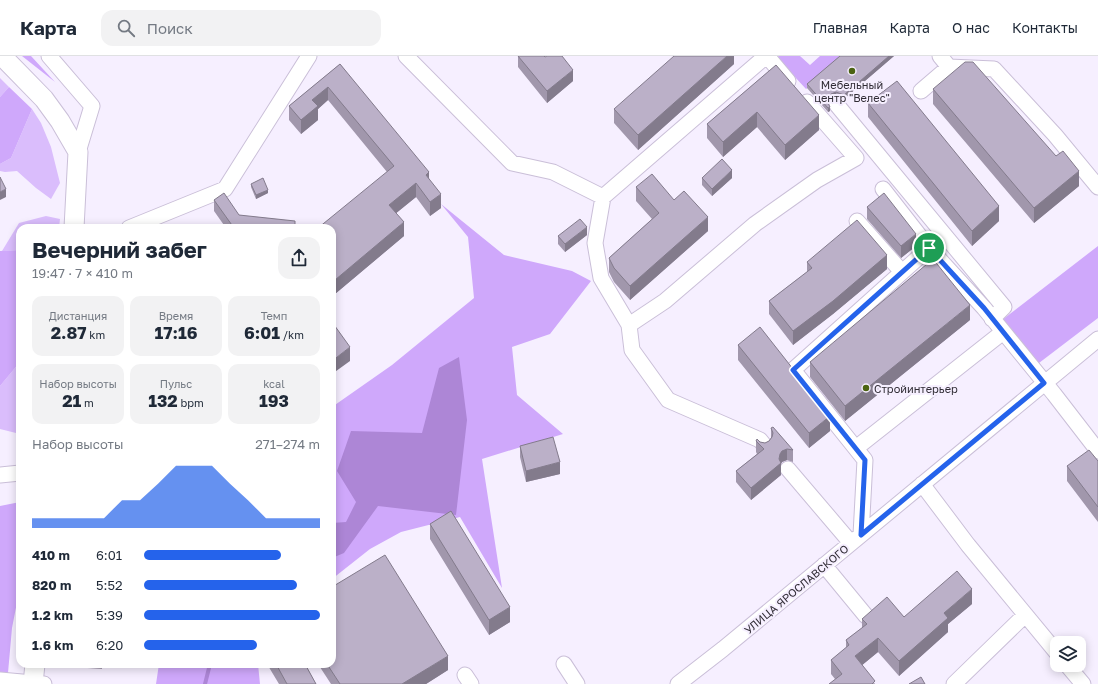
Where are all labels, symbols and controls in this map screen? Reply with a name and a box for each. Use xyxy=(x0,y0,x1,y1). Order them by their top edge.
search box xyxy=(101,10,381,46)
text: Карта xyxy=(20,16,77,39)
icon: search xyxy=(115,17,137,39)
text: Поиск xyxy=(147,19,193,37)
text: Главная xyxy=(813,19,867,36)
text: Карта xyxy=(889,19,930,36)
text: О нас xyxy=(952,19,990,36)
text: Контакты xyxy=(1012,19,1078,36)
marker: Мебельный центр "Велес" xyxy=(847,66,857,76)
place label: Мебельный центр "Велес" xyxy=(814,78,890,104)
pin xyxy=(912,231,946,265)
text: Вечерний забег xyxy=(32,236,207,263)
button: share xyxy=(278,237,320,279)
icon: arrive xyxy=(918,237,940,259)
text: 19:47 · 7 × 410 m xyxy=(32,265,133,281)
text: Дистанция xyxy=(49,309,107,322)
text: Время xyxy=(159,309,193,322)
text: Темп xyxy=(261,309,287,322)
text: 2.87 xyxy=(51,322,87,343)
text: 17:16 xyxy=(154,322,198,343)
text: 6:01 xyxy=(244,322,280,343)
text: km xyxy=(87,328,105,341)
text: /km xyxy=(280,328,304,341)
text: Набор высоты xyxy=(39,377,117,390)
text: Пульс xyxy=(160,377,192,390)
text: kcal xyxy=(263,377,285,390)
place label: Стройинтерьер xyxy=(874,382,958,395)
marker: Стройинтерьер xyxy=(861,383,871,393)
text: 21 xyxy=(62,390,81,411)
text: 132 xyxy=(148,390,178,411)
text: 193 xyxy=(259,390,289,411)
text: m xyxy=(81,396,94,409)
text: bpm xyxy=(178,396,204,409)
text: Набор высоты xyxy=(32,436,123,452)
text: 271–274 m xyxy=(255,436,320,452)
street label: УЛИЦА ЯРОСЛАВСКОГО xyxy=(741,542,851,636)
text: 410 m xyxy=(32,547,70,563)
text: 6:01 xyxy=(96,547,122,563)
text: 820 m xyxy=(32,577,71,593)
text: 5:52 xyxy=(96,577,123,593)
text: 1.2 km xyxy=(32,607,73,623)
text: 5:39 xyxy=(96,607,123,623)
map controls xyxy=(1050,636,1086,672)
button: layers xyxy=(1050,636,1086,672)
text: 1.6 km xyxy=(32,637,73,653)
text: 6:20 xyxy=(96,637,123,653)

